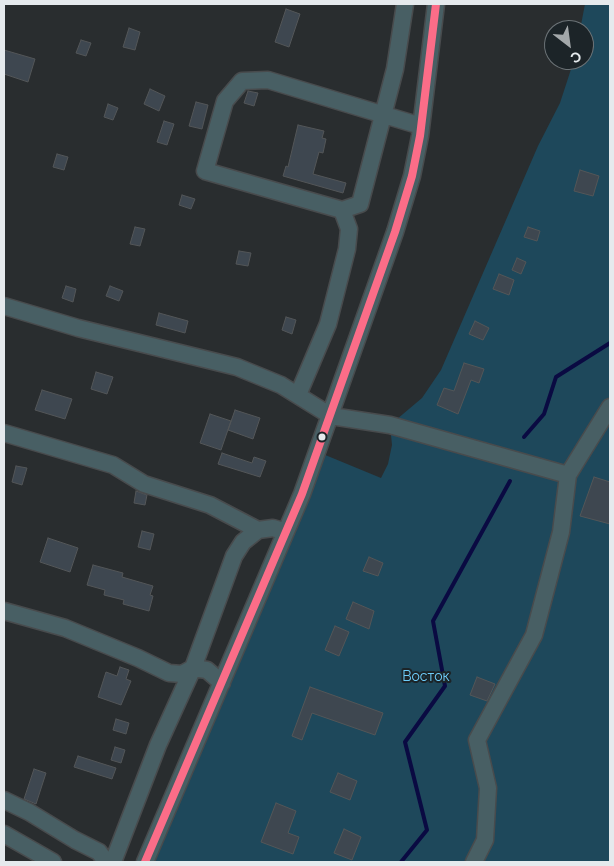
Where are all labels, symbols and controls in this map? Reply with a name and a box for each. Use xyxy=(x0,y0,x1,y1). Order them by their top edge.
north arrow xyxy=(544,20,594,70)
text: С xyxy=(568,48,584,66)
unlabelled marker xyxy=(317,432,327,442)
park label: Восток xyxy=(402,669,450,685)

